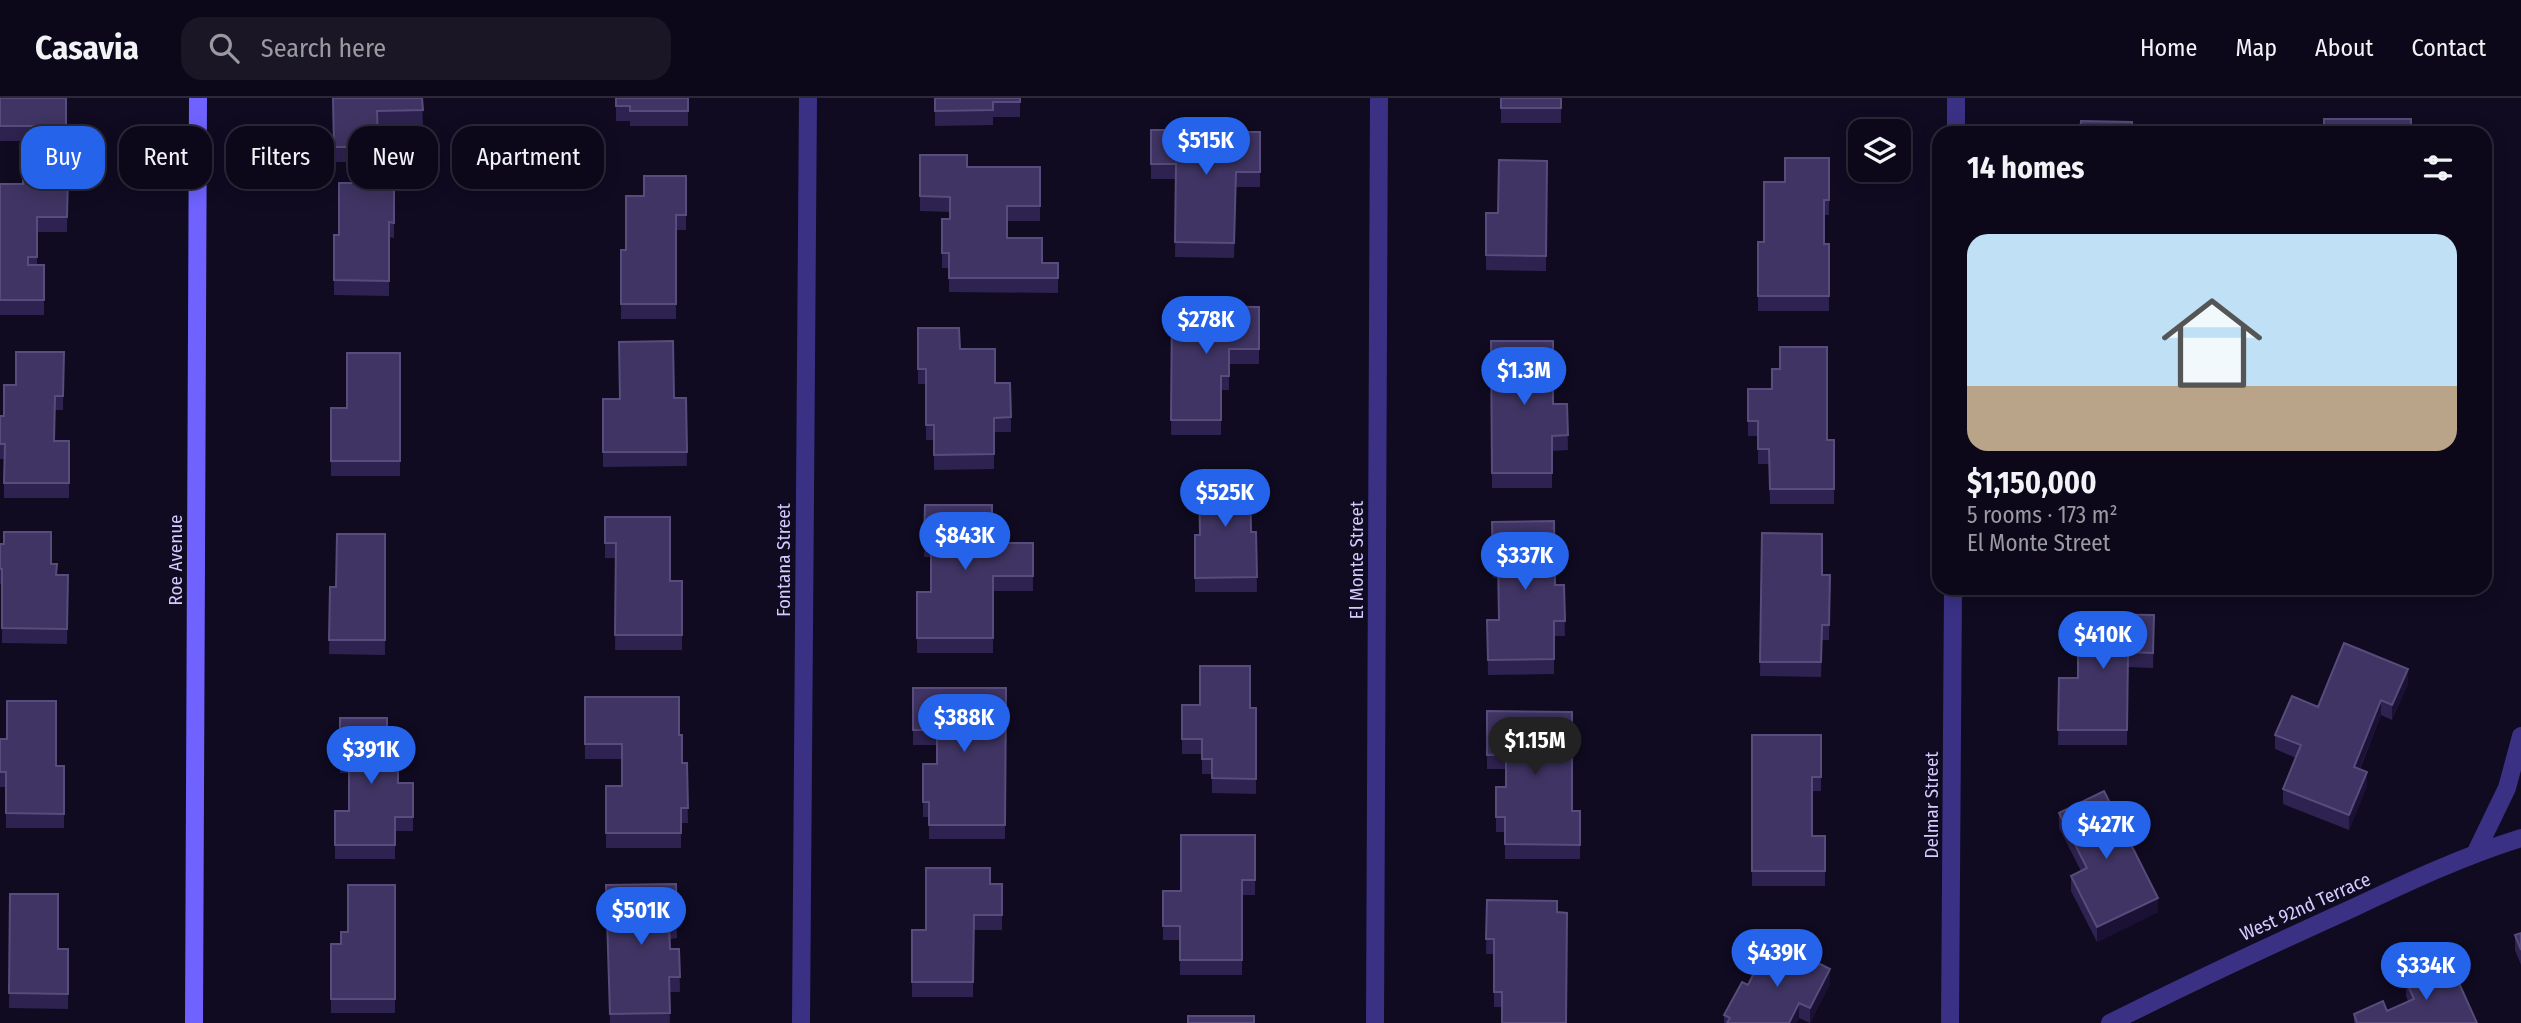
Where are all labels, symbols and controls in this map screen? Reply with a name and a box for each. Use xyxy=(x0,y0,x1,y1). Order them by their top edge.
search box xyxy=(181,17,671,80)
text: Casavia xyxy=(35,28,139,68)
icon: search xyxy=(205,29,243,67)
text: Search here xyxy=(261,33,386,64)
text: Home xyxy=(2140,34,2197,62)
text: Map xyxy=(2235,34,2277,62)
text: About xyxy=(2315,34,2373,62)
text: Contact xyxy=(2411,34,2486,62)
pin: $515K xyxy=(1157,118,1255,177)
map controls xyxy=(1848,119,1911,182)
button: layers xyxy=(1848,119,1911,182)
chip: Buy xyxy=(21,126,105,189)
chip: Rent xyxy=(119,126,212,189)
chip: Filters xyxy=(226,126,334,189)
chip: New xyxy=(348,126,438,189)
chip: Apartment xyxy=(452,126,604,189)
text: $515K xyxy=(1178,126,1234,154)
icon: filters xyxy=(2419,149,2457,187)
text: 14 homes xyxy=(1967,150,2084,186)
icon: home xyxy=(2149,280,2275,406)
pin: $278K xyxy=(1157,296,1255,356)
text: $278K xyxy=(1178,305,1234,333)
pin: $1.3M xyxy=(1475,348,1573,407)
text: $1.3M xyxy=(1497,356,1551,384)
text: $1,150,000 xyxy=(1967,465,2097,501)
pin: $525K xyxy=(1176,470,1274,529)
text: $525K xyxy=(1196,478,1254,506)
street label: El Monte Street xyxy=(1345,500,1368,619)
text: 5 rooms · 173 m² xyxy=(1967,501,2118,529)
street label: Fontana Street xyxy=(772,502,795,617)
pin: $843K xyxy=(916,512,1014,572)
street label: Roe Avenue xyxy=(164,514,187,606)
text: $843K xyxy=(935,521,995,549)
text: El Monte Street xyxy=(1967,529,2110,557)
pin: $337K xyxy=(1476,532,1574,592)
text: $337K xyxy=(1497,541,1553,569)
pin: $410K xyxy=(2054,612,2152,671)
text: $410K xyxy=(2074,620,2132,648)
pin: $388K xyxy=(915,694,1013,754)
text: $388K xyxy=(934,703,994,731)
pin: $1.15M xyxy=(1478,718,1592,777)
pin: $391K xyxy=(322,726,420,786)
text: $1.15M xyxy=(1505,726,1565,754)
text: $391K xyxy=(343,735,399,763)
street label: Delmar Street xyxy=(1920,751,1943,859)
pin: $427K xyxy=(2057,802,2155,861)
text: $427K xyxy=(2078,810,2134,838)
street label: West 92nd Terrace xyxy=(2236,867,2374,946)
pin: $501K xyxy=(592,888,690,947)
text: $501K xyxy=(612,896,670,924)
pin: $439K xyxy=(1728,930,1826,989)
text: $439K xyxy=(1748,938,1806,966)
pin: $334K xyxy=(2377,942,2475,1002)
text: $334K xyxy=(2397,951,2455,979)

